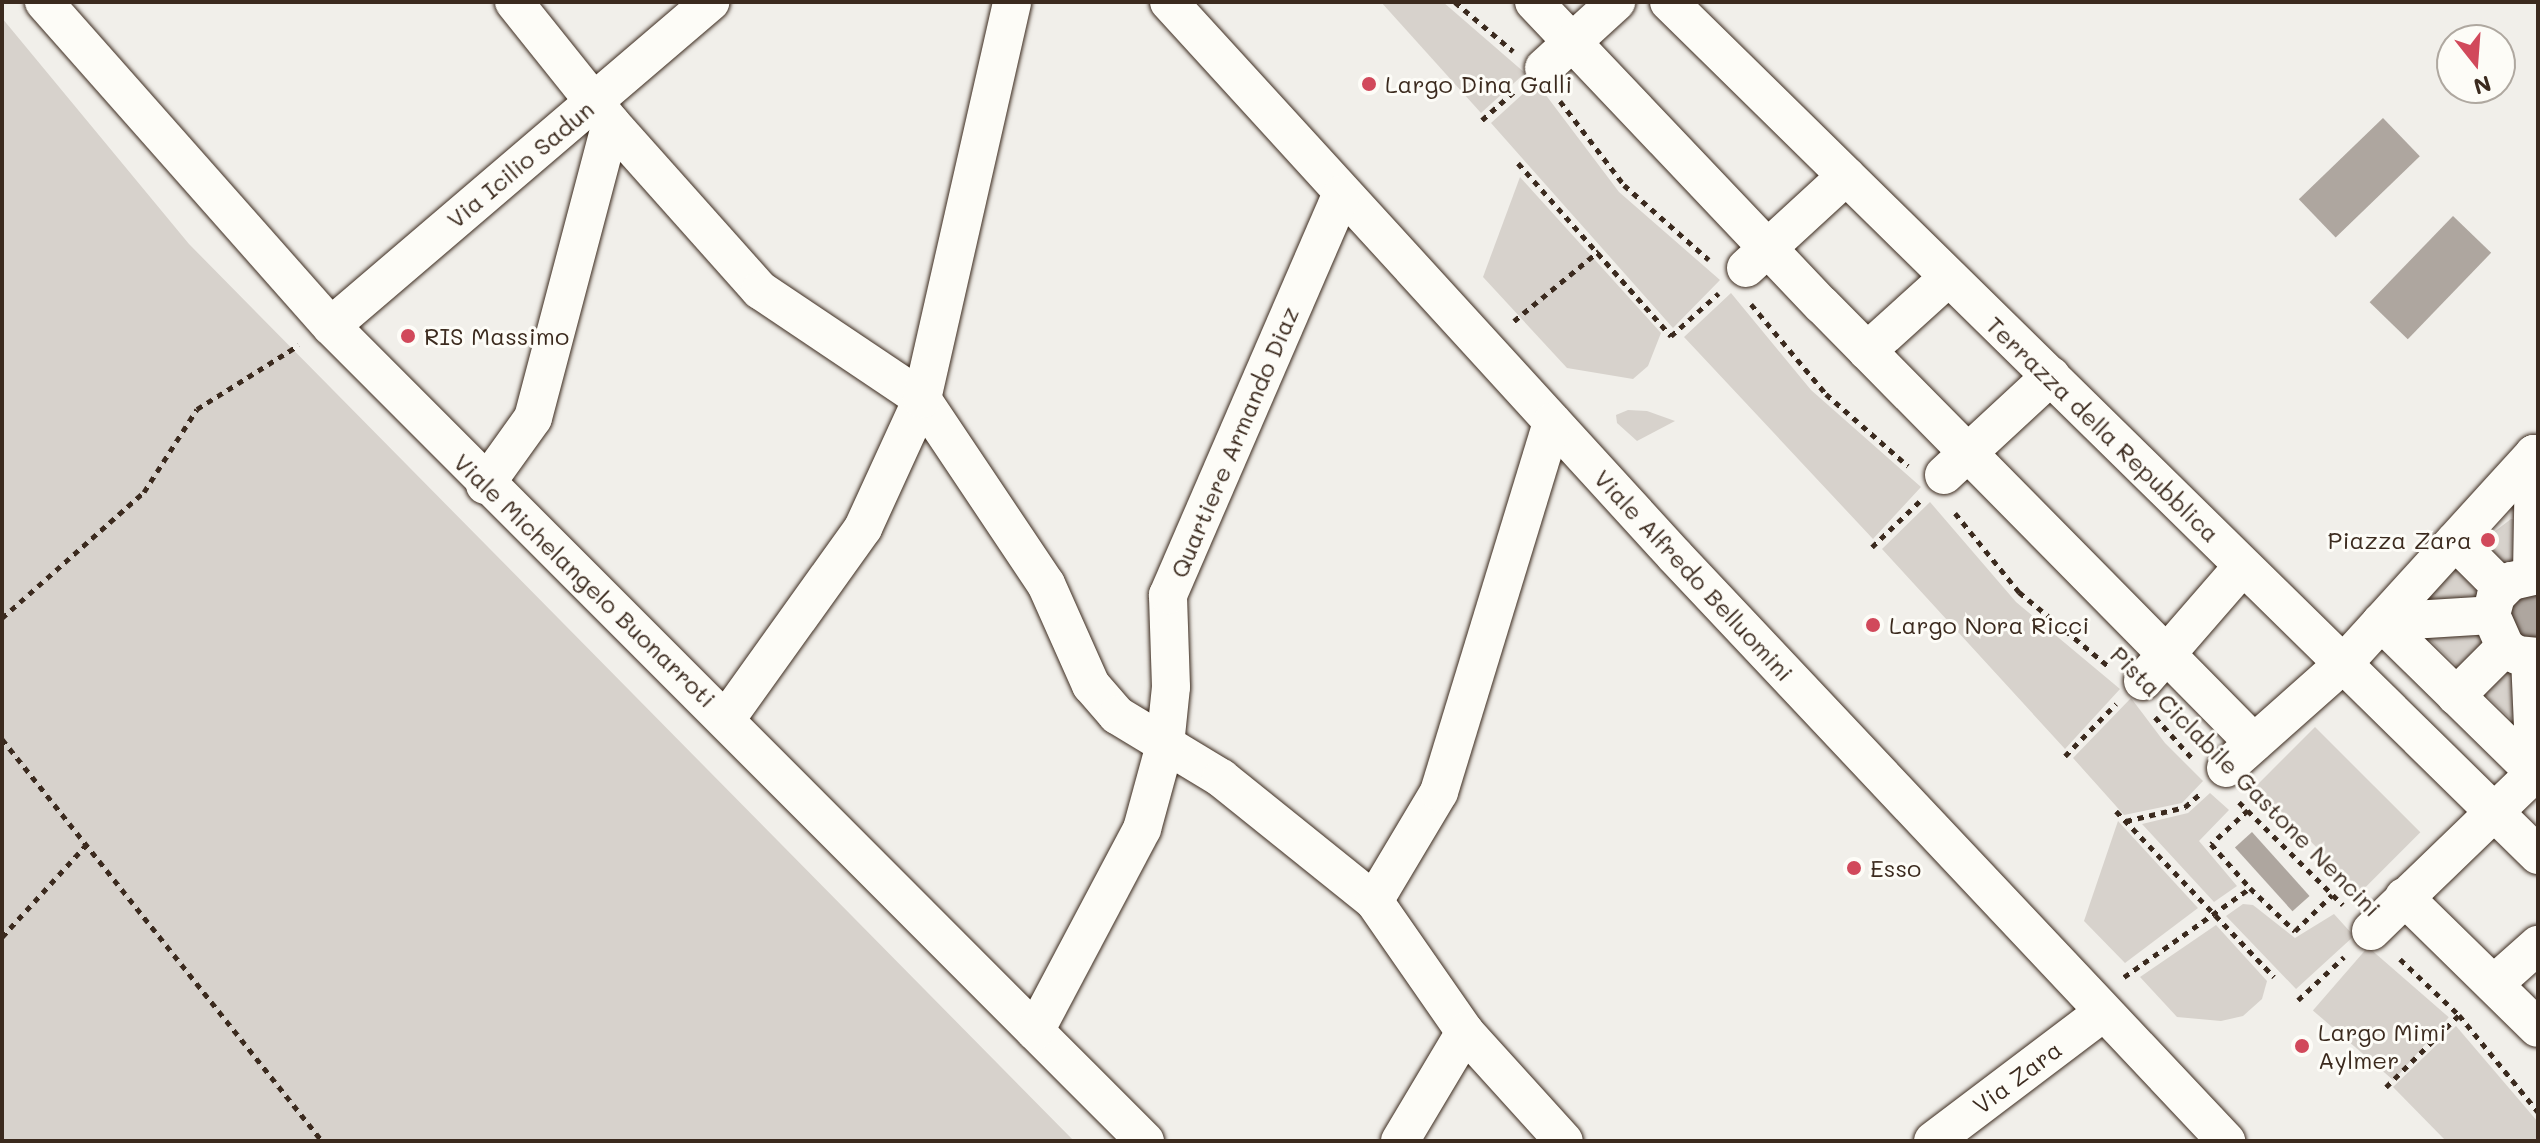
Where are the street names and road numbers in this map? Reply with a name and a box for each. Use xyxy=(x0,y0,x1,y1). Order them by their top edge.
street label: Via Icilio Sadun xyxy=(441,94,599,234)
street label: Quartiere Armando Diaz xyxy=(1164,302,1304,582)
street label: Terrazza della Repubblica xyxy=(1981,310,2225,548)
street label: Viale Michelangelo Buonarroti xyxy=(448,447,722,713)
street label: Viale Alfredo Belluomini xyxy=(1588,463,1800,687)
street label: Pista Ciclabile Gastone Nencini xyxy=(2105,640,2387,922)
street label: Via Zara xyxy=(1967,1034,2067,1120)

